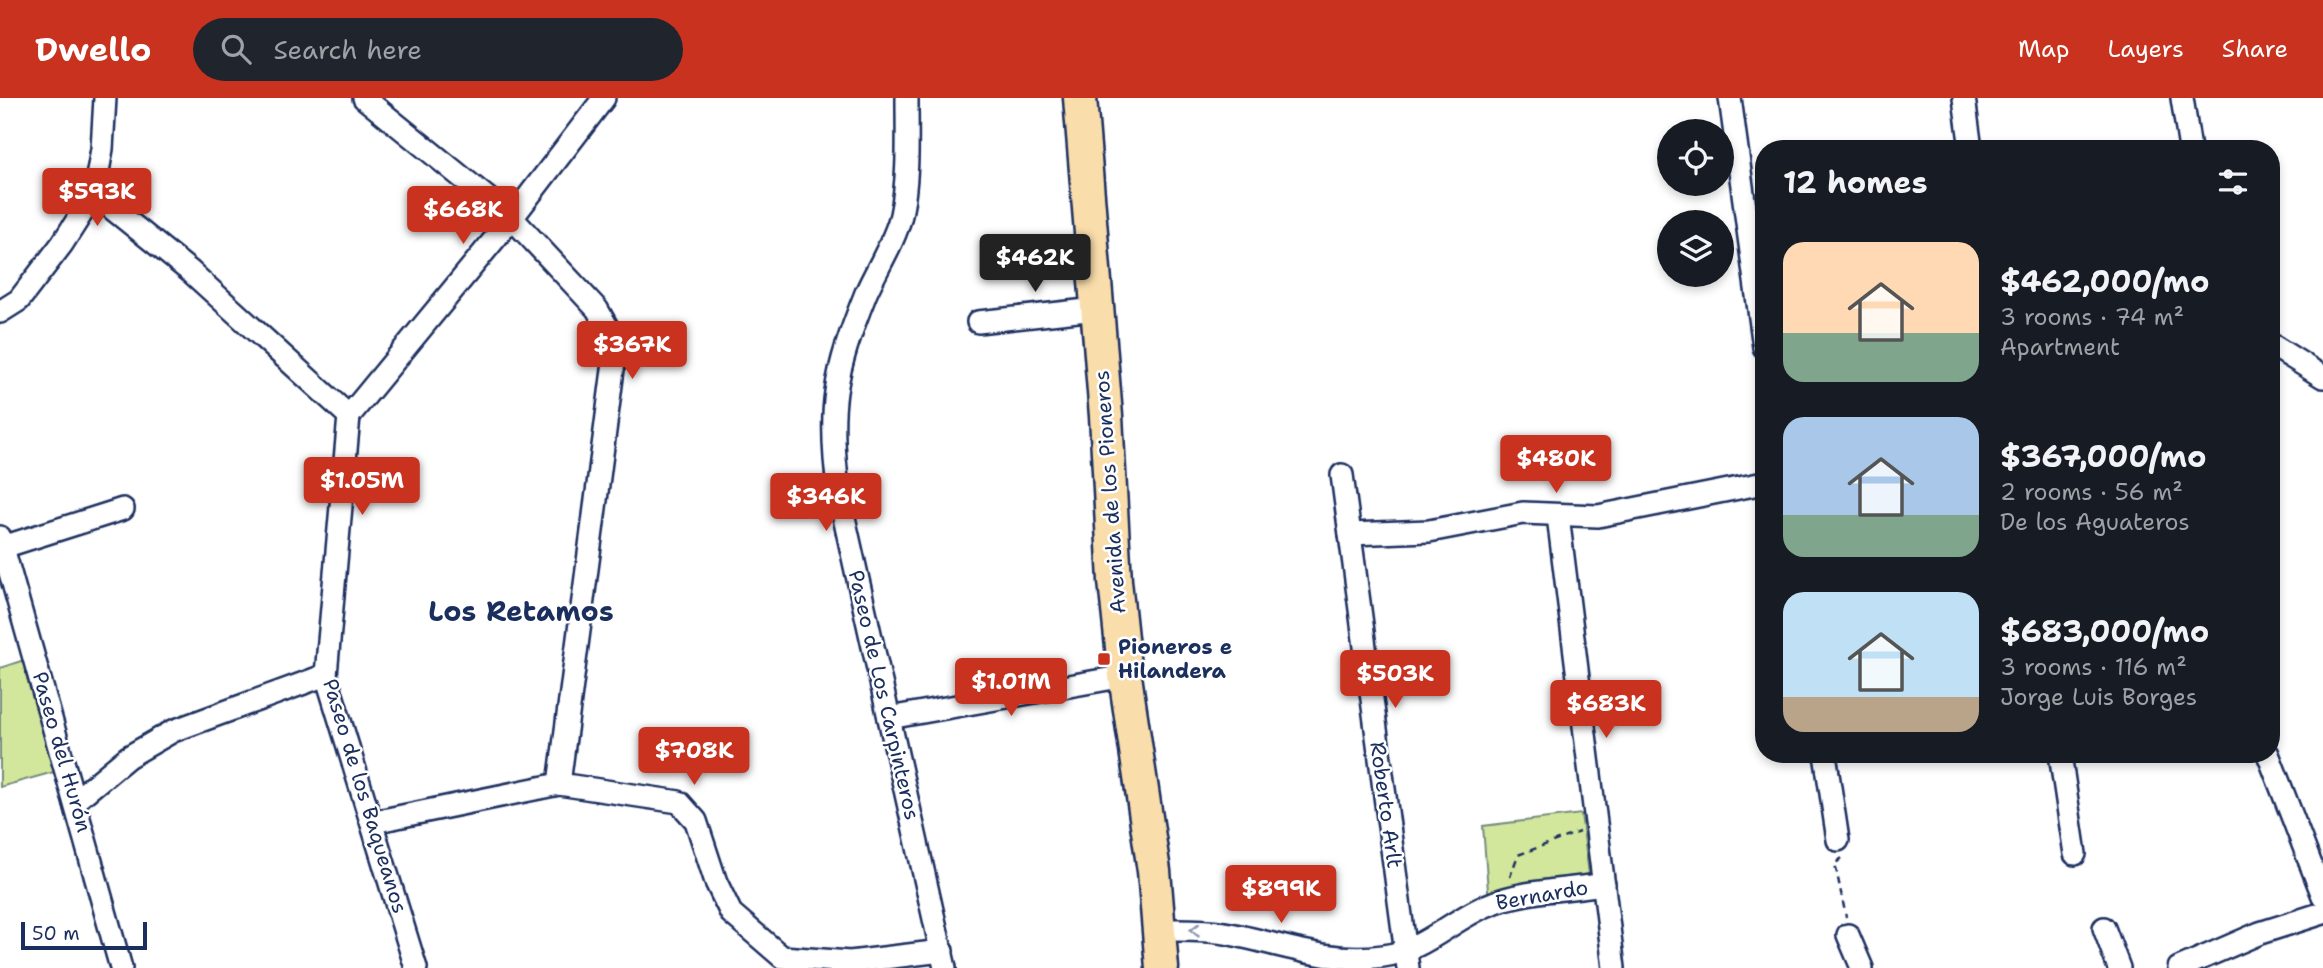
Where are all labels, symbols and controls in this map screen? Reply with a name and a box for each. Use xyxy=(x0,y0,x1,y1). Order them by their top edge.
search box xyxy=(193,18,683,81)
text: Dwello xyxy=(35,27,151,72)
icon: search xyxy=(217,30,255,68)
text: Search here xyxy=(273,32,422,67)
text: Map xyxy=(2018,33,2069,65)
text: Layers xyxy=(2107,33,2184,65)
text: Share xyxy=(2222,33,2288,65)
map controls xyxy=(1657,119,1734,287)
button: locate xyxy=(1657,119,1734,196)
text: 12 homes xyxy=(1783,162,1927,203)
icon: filters xyxy=(2214,163,2252,201)
pin: $593K xyxy=(48,169,146,228)
text: $593K xyxy=(58,176,136,206)
pin: $668K xyxy=(414,186,512,246)
text: $668K xyxy=(423,194,503,224)
button: layers xyxy=(1657,210,1734,287)
pin: $462K xyxy=(986,234,1084,294)
text: $462K xyxy=(996,242,1074,272)
text: $462,000/mo xyxy=(2000,261,2209,302)
icon: home xyxy=(1839,270,1923,354)
text: 3 rooms · 74 m² xyxy=(2000,302,2184,332)
pin: $367K xyxy=(583,322,681,381)
text: $367K xyxy=(593,329,671,359)
text: Apartment xyxy=(2000,332,2120,362)
street label: Avenida de los Pioneros xyxy=(1088,369,1132,615)
pin: $480K xyxy=(1507,436,1605,495)
text: $367,000/mo xyxy=(2000,436,2206,477)
text: $480K xyxy=(1516,443,1596,473)
icon: home xyxy=(1839,445,1923,529)
pin: $1.05M xyxy=(305,458,419,517)
text: $1.05M xyxy=(320,465,404,495)
pin: $346K xyxy=(777,474,875,533)
text: 2 rooms · 56 m² xyxy=(2000,477,2183,507)
text: $346K xyxy=(786,481,866,511)
text: De los Aguateros xyxy=(2000,507,2190,537)
street label: Paseo de Los Carpinteros xyxy=(842,567,926,823)
district label: Los Retamos xyxy=(428,592,614,630)
text: $683,000/mo xyxy=(2000,611,2209,652)
icon: home xyxy=(1839,620,1923,704)
place label: Pioneros e Hilandera xyxy=(1118,633,1232,685)
pin: $503K xyxy=(1346,650,1444,710)
marker: Pioneros e Hilandera xyxy=(1096,651,1112,667)
text: 3 rooms · 116 m² xyxy=(2000,652,2187,682)
pin: $1.01M xyxy=(954,658,1068,718)
text: $503K xyxy=(1356,658,1434,688)
text: $1.01M xyxy=(971,666,1051,696)
street label: Paseo del Hurón xyxy=(26,669,98,836)
street label: Paseo de los Baqueanos xyxy=(316,675,414,917)
pin: $683K xyxy=(1557,680,1655,740)
text: Jorge Luis Borges xyxy=(2000,682,2197,712)
text: $683K xyxy=(1566,688,1646,718)
pin: $708K xyxy=(645,728,743,787)
text: $708K xyxy=(654,735,734,765)
street label: Roberto Arlt xyxy=(1363,740,1409,870)
pin: $899K xyxy=(1232,866,1330,925)
text: $899K xyxy=(1241,873,1321,903)
street label: Bernardo xyxy=(1494,873,1590,917)
scale bar xyxy=(21,919,147,951)
text: 50 m xyxy=(32,921,80,946)
one-way arrow xyxy=(1189,922,1199,938)

